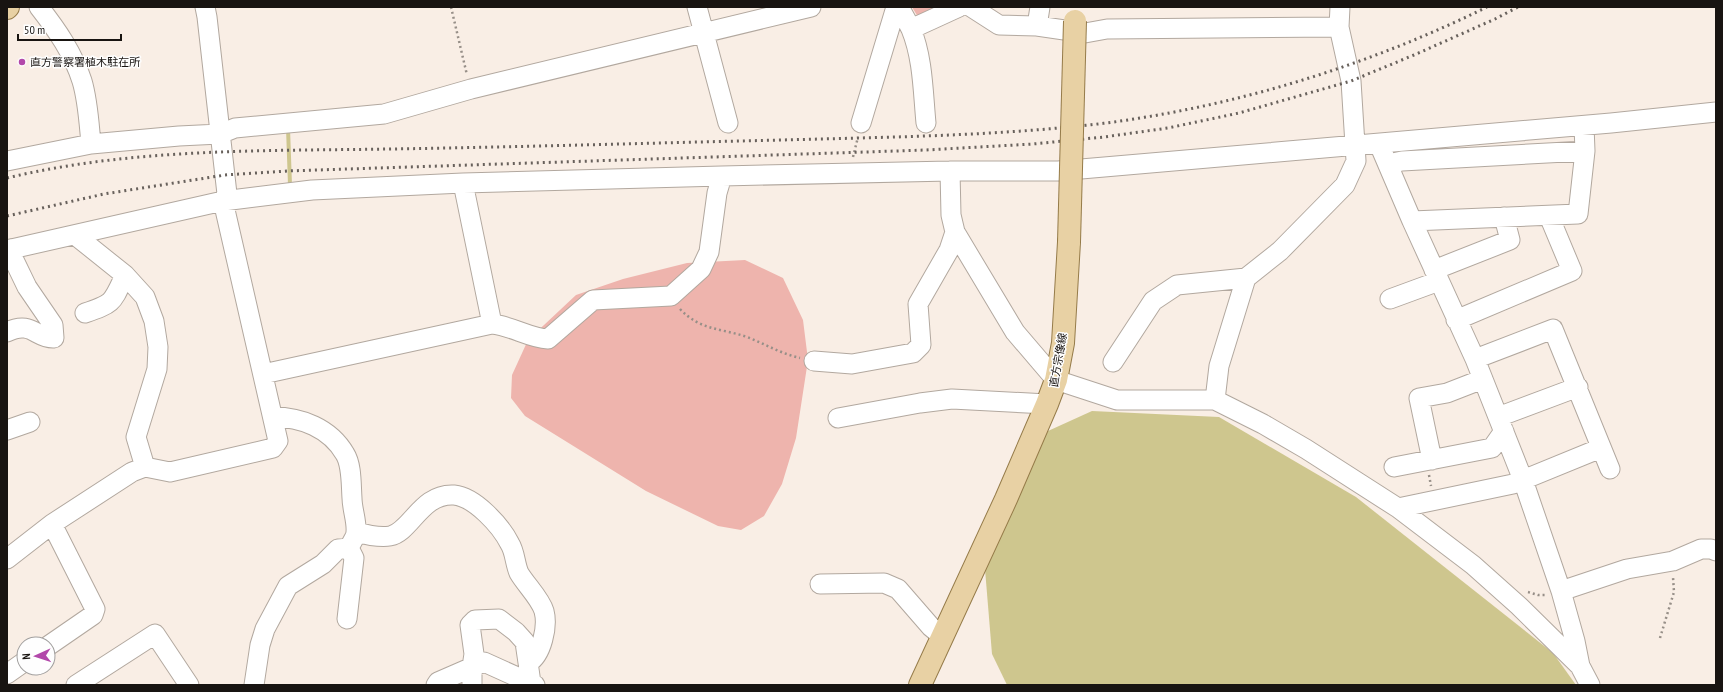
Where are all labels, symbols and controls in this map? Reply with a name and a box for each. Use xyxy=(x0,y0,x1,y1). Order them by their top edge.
scale bar xyxy=(18,16,121,42)
text: 50 m xyxy=(24,22,45,37)
place label: 直方警察署植木駐在所 xyxy=(30,55,141,69)
marker: 直方警察署植木駐在所 xyxy=(17,57,27,67)
street label: 直方宗像線 xyxy=(1046,332,1070,388)
north arrow xyxy=(16,636,56,676)
text: N xyxy=(19,653,33,660)

